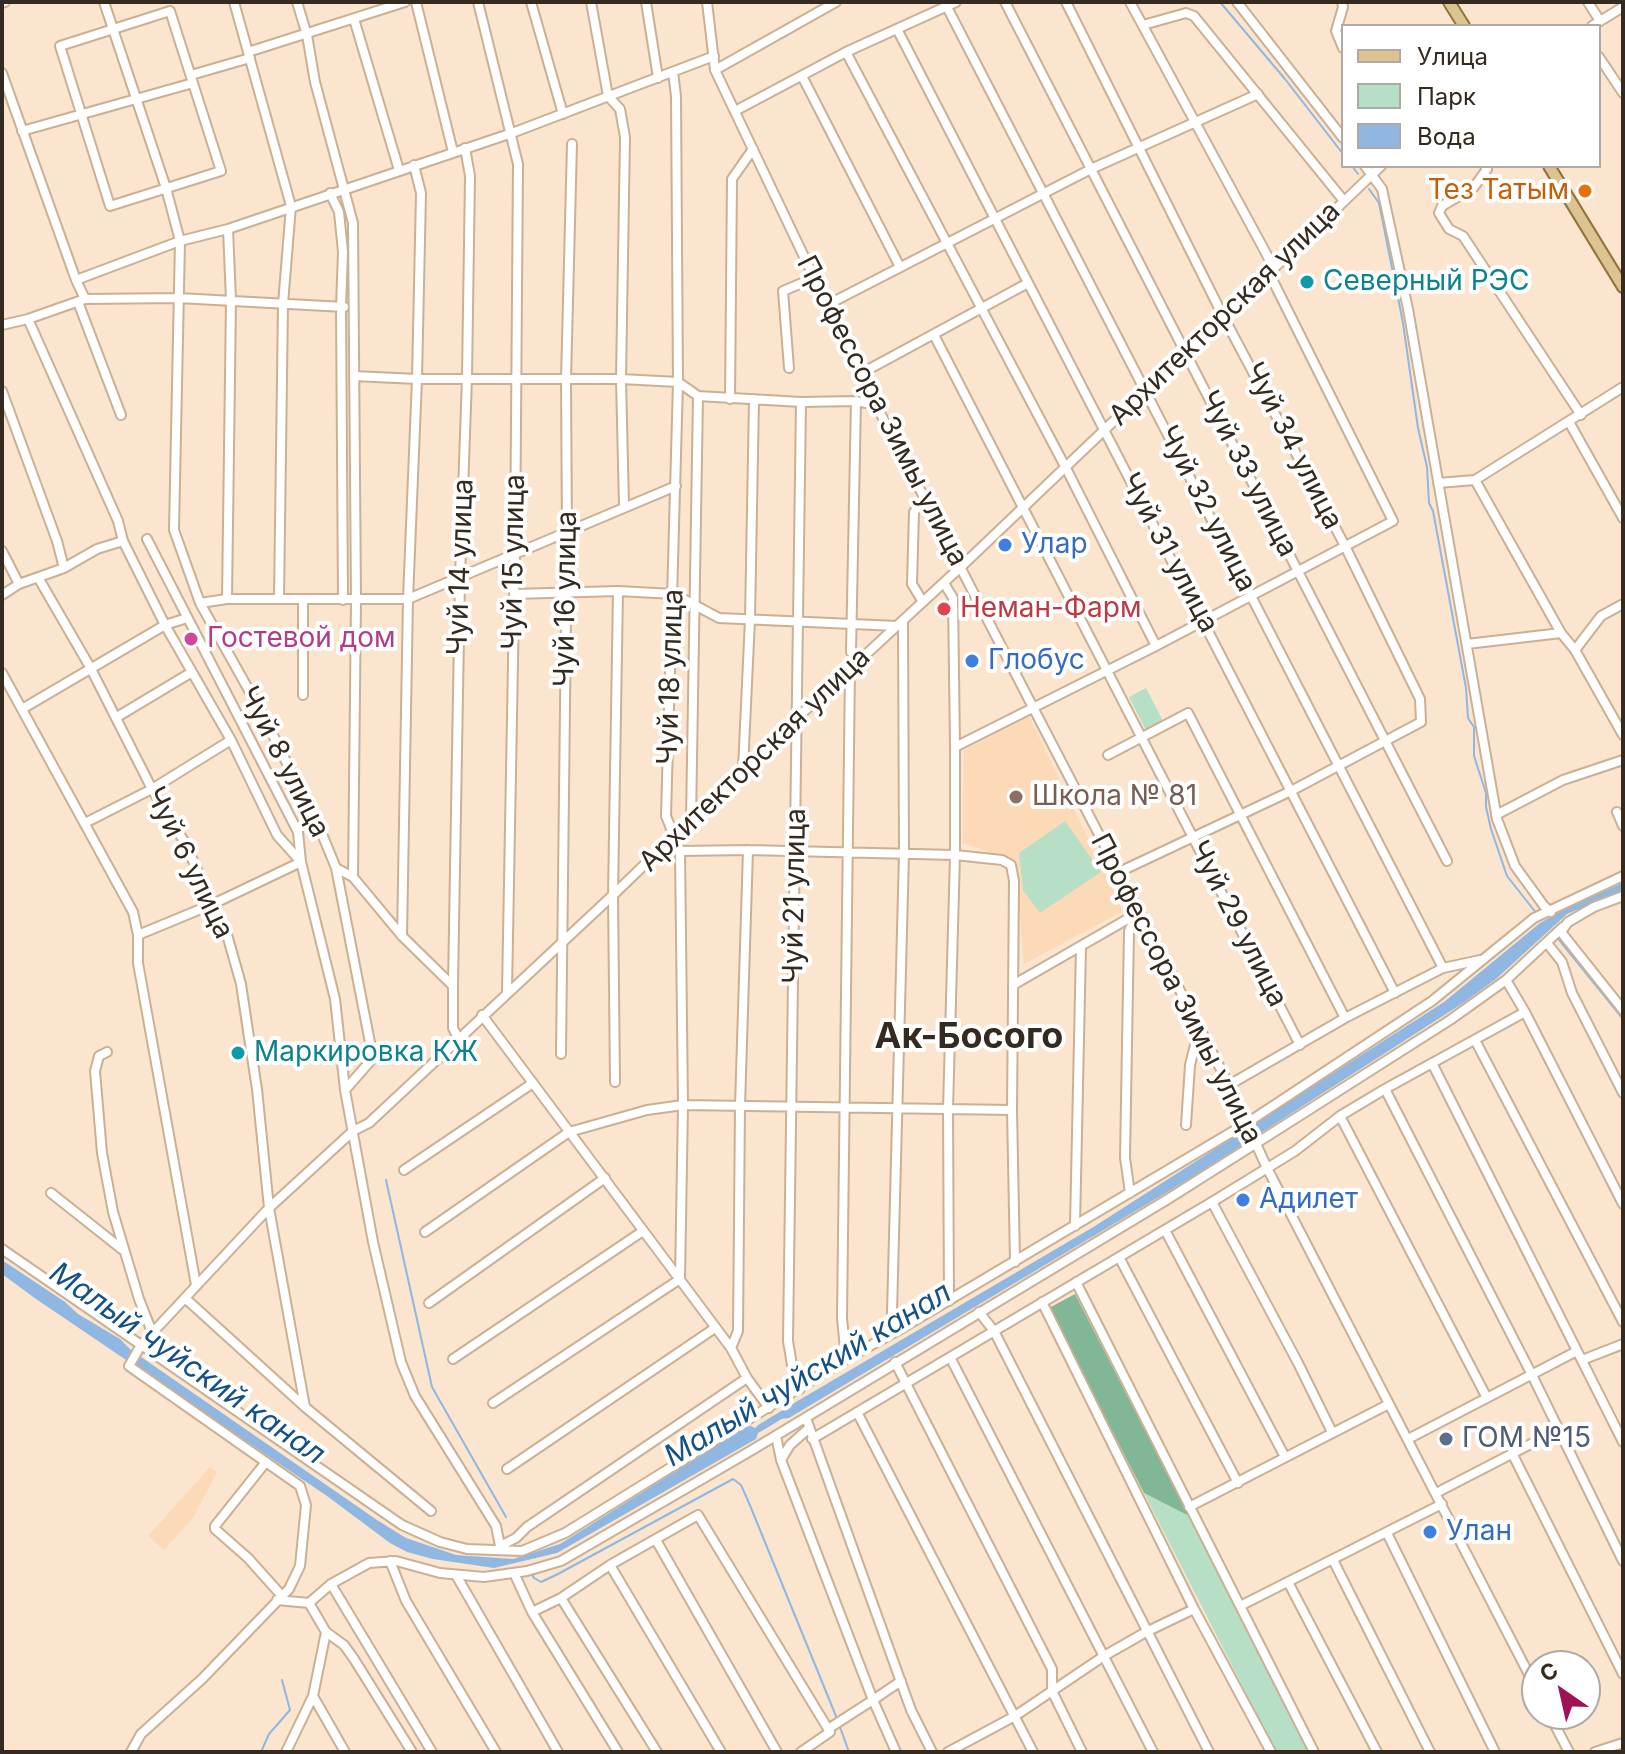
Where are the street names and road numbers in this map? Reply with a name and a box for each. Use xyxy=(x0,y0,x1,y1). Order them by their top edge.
street label: Архитекторская улица xyxy=(1103,195,1347,433)
street label: Профессора Зимы улица xyxy=(789,250,975,572)
street label: Чуй 34 улица xyxy=(1237,357,1349,535)
street label: Чуй 33 улица xyxy=(1192,385,1304,563)
street label: Чуй 32 улица xyxy=(1151,420,1263,598)
street label: Чуй 31 улица xyxy=(1113,467,1225,639)
street label: Чуй 15 улица xyxy=(496,474,532,650)
street label: Чуй 14 улица xyxy=(441,478,481,656)
street label: Чуй 16 улица xyxy=(548,511,584,687)
street label: Чуй 18 улица xyxy=(651,588,691,766)
street label: Архитекторская улица xyxy=(633,641,877,879)
street label: Чуй 8 улица xyxy=(232,681,336,843)
street label: Чуй 6 улица xyxy=(138,782,240,944)
street label: Чуй 21 улица xyxy=(777,808,813,984)
street label: Профессора Зимы улица xyxy=(1083,828,1269,1150)
street label: Чуй 29 улица xyxy=(1182,835,1294,1013)

